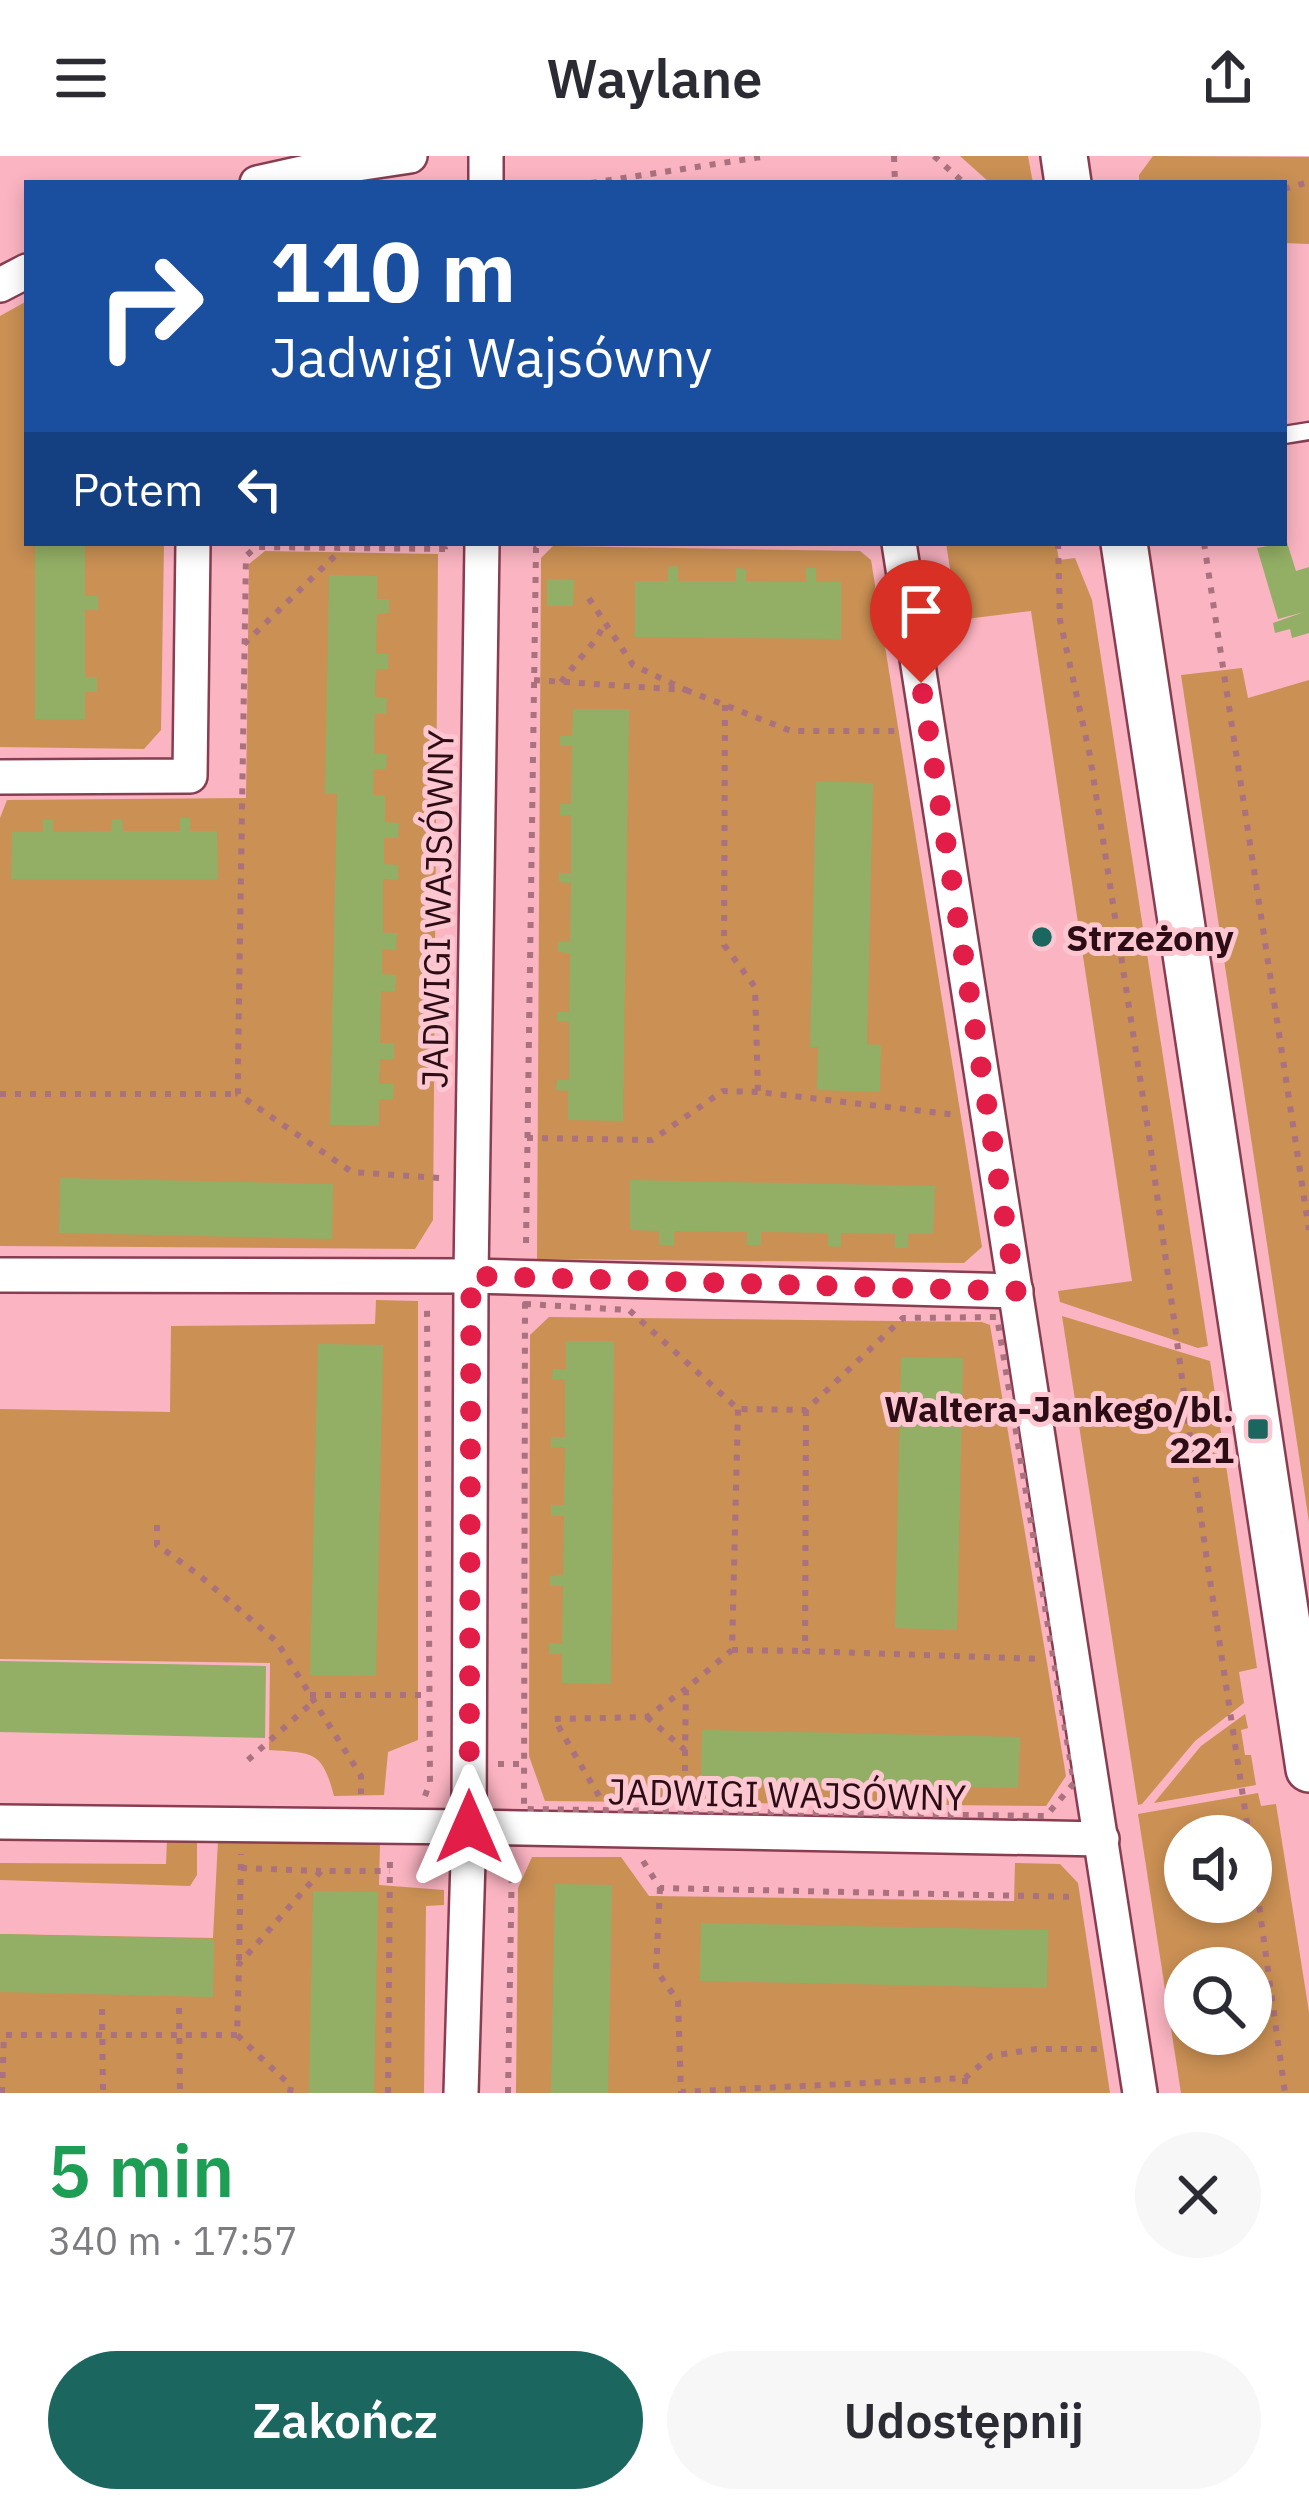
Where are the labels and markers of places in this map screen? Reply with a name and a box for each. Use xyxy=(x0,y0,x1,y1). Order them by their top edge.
pin xyxy=(870,560,972,683)
place label: Strzeżony xyxy=(1066,914,1235,961)
marker: Strzeżony xyxy=(1029,924,1055,950)
place label: Waltera-Jankego/bl. 221 xyxy=(884,1385,1234,1473)
marker: Waltera-Jankego/bl. 221 xyxy=(1245,1416,1271,1442)

